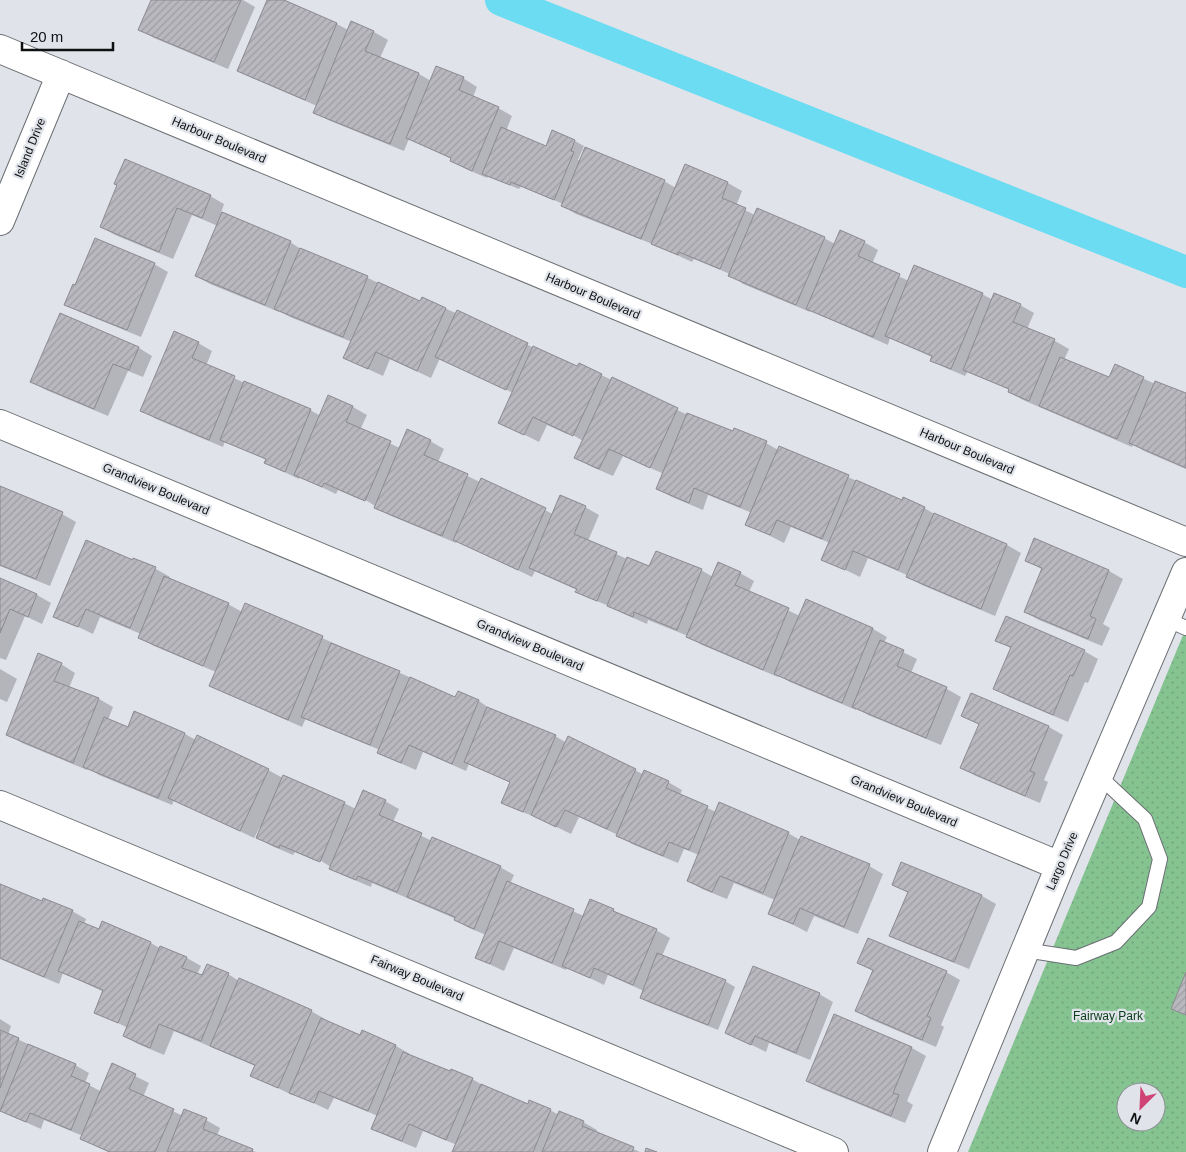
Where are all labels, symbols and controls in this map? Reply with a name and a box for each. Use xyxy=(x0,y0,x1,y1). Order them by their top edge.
scale bar xyxy=(22,20,114,52)
text: 20 m xyxy=(30,28,63,45)
street label: Harbour Boulevard xyxy=(170,114,268,166)
street label: Island Drive xyxy=(12,116,48,180)
street label: Harbour Boulevard xyxy=(544,270,642,322)
street label: Harbour Boulevard xyxy=(918,425,1016,477)
street label: Grandview Boulevard xyxy=(100,460,212,518)
street label: Grandview Boulevard xyxy=(474,616,586,674)
street label: Grandview Boulevard xyxy=(848,772,960,830)
street label: Largo Drive xyxy=(1043,829,1081,892)
street label: Fairway Boulevard xyxy=(369,952,465,1004)
park label: Fairway Park xyxy=(1073,1009,1144,1023)
north arrow xyxy=(1116,1082,1166,1132)
text: N xyxy=(1128,1110,1144,1128)

